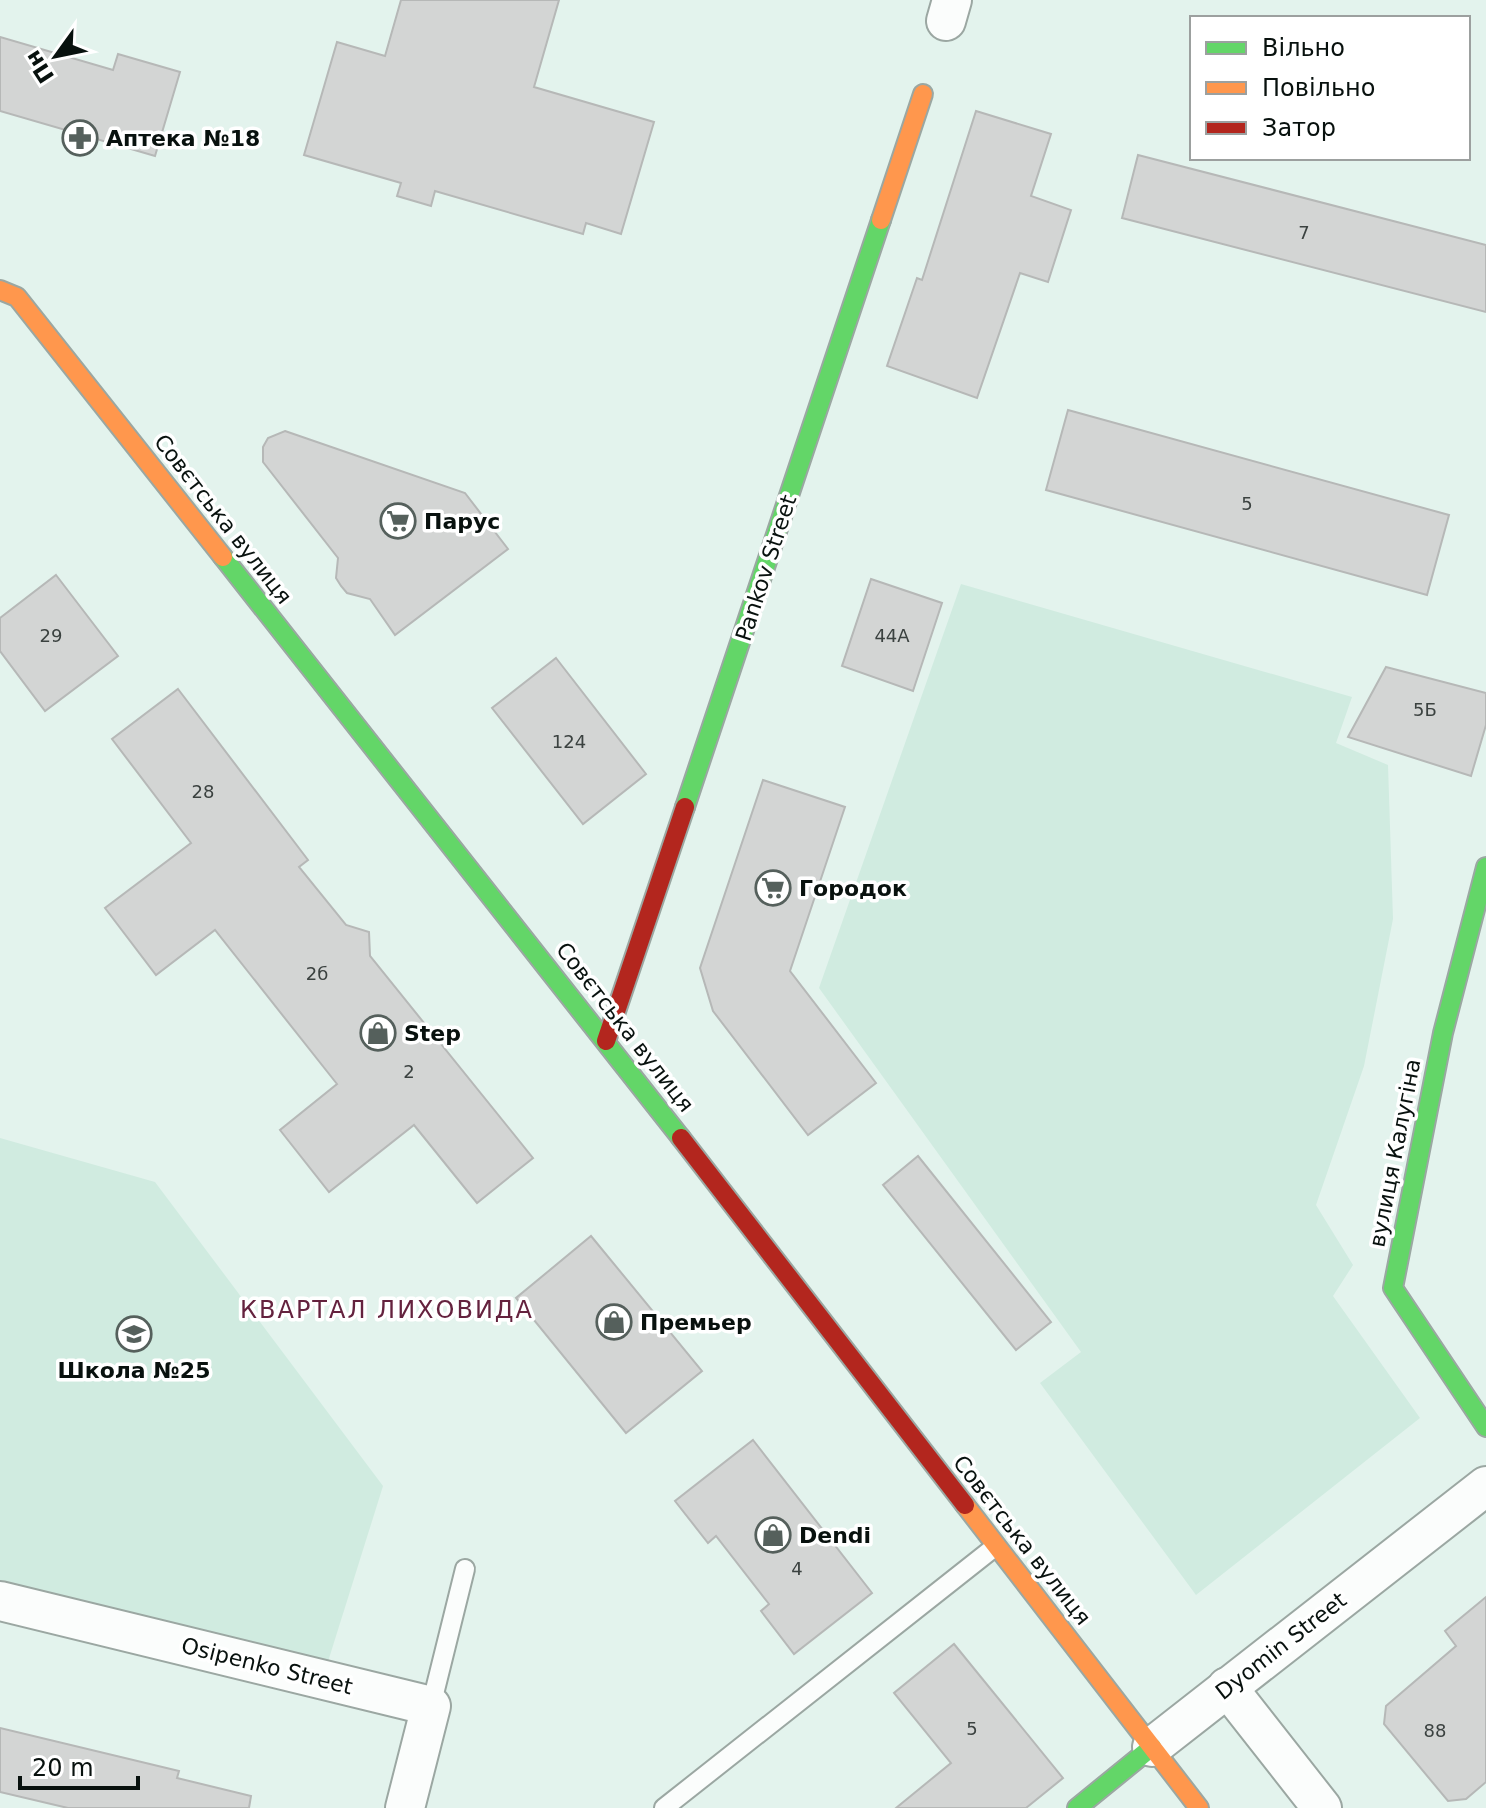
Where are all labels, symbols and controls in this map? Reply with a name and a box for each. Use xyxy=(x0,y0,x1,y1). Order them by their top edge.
north arrow xyxy=(16,16,96,96)
legend xyxy=(1190,16,1470,160)
text: Вільно xyxy=(1262,34,1345,62)
text: Пн xyxy=(20,46,59,88)
text: Повільно xyxy=(1262,74,1375,102)
text: Затор xyxy=(1262,114,1336,142)
pharmacy icon: Аптека №18 xyxy=(61,119,99,157)
place label: Аптека №18 xyxy=(106,126,260,151)
house number: 7 xyxy=(1298,222,1310,243)
street label: Совєтська вулиця xyxy=(149,429,297,609)
street label: Pankov Street xyxy=(731,492,801,644)
house number: 5 xyxy=(1241,493,1253,514)
supermarket icon: Парус xyxy=(379,502,417,540)
place label: Парус xyxy=(424,509,500,534)
house number: 29 xyxy=(40,625,62,646)
house number: 44А xyxy=(874,625,910,646)
house number: 5Б xyxy=(1413,699,1437,720)
house number: 124 xyxy=(552,731,586,752)
house number: 28 xyxy=(192,781,214,802)
supermarket icon: Городок xyxy=(754,869,792,907)
place label: Городок xyxy=(799,876,907,901)
street label: Совєтська вулиця xyxy=(551,937,699,1117)
house number: 2б xyxy=(306,963,328,984)
shop icon: Step xyxy=(359,1014,397,1052)
place label: Step xyxy=(404,1021,461,1046)
street label: вулиця Калугіна xyxy=(1364,1057,1426,1249)
house number: 2 xyxy=(403,1061,415,1082)
district label: КВАРТАЛ ЛИХОВИДА xyxy=(240,1296,534,1324)
shop icon: Премьер xyxy=(595,1303,633,1341)
place label: Премьер xyxy=(640,1310,752,1335)
school or university icon: Школа №25 xyxy=(115,1315,153,1353)
place label: Школа №25 xyxy=(58,1358,210,1383)
street label: Совєтська вулиця xyxy=(948,1450,1096,1630)
shop icon: Dendi xyxy=(754,1516,792,1554)
place label: Dendi xyxy=(799,1523,871,1548)
house number: 4 xyxy=(791,1558,803,1579)
street label: Dyomin Street xyxy=(1211,1587,1352,1705)
street label: Osipenko Street xyxy=(179,1633,356,1699)
house number: 5 xyxy=(966,1718,978,1739)
house number: 88 xyxy=(1424,1720,1446,1741)
scale bar xyxy=(20,1740,138,1790)
text: 20 m xyxy=(32,1754,94,1782)

